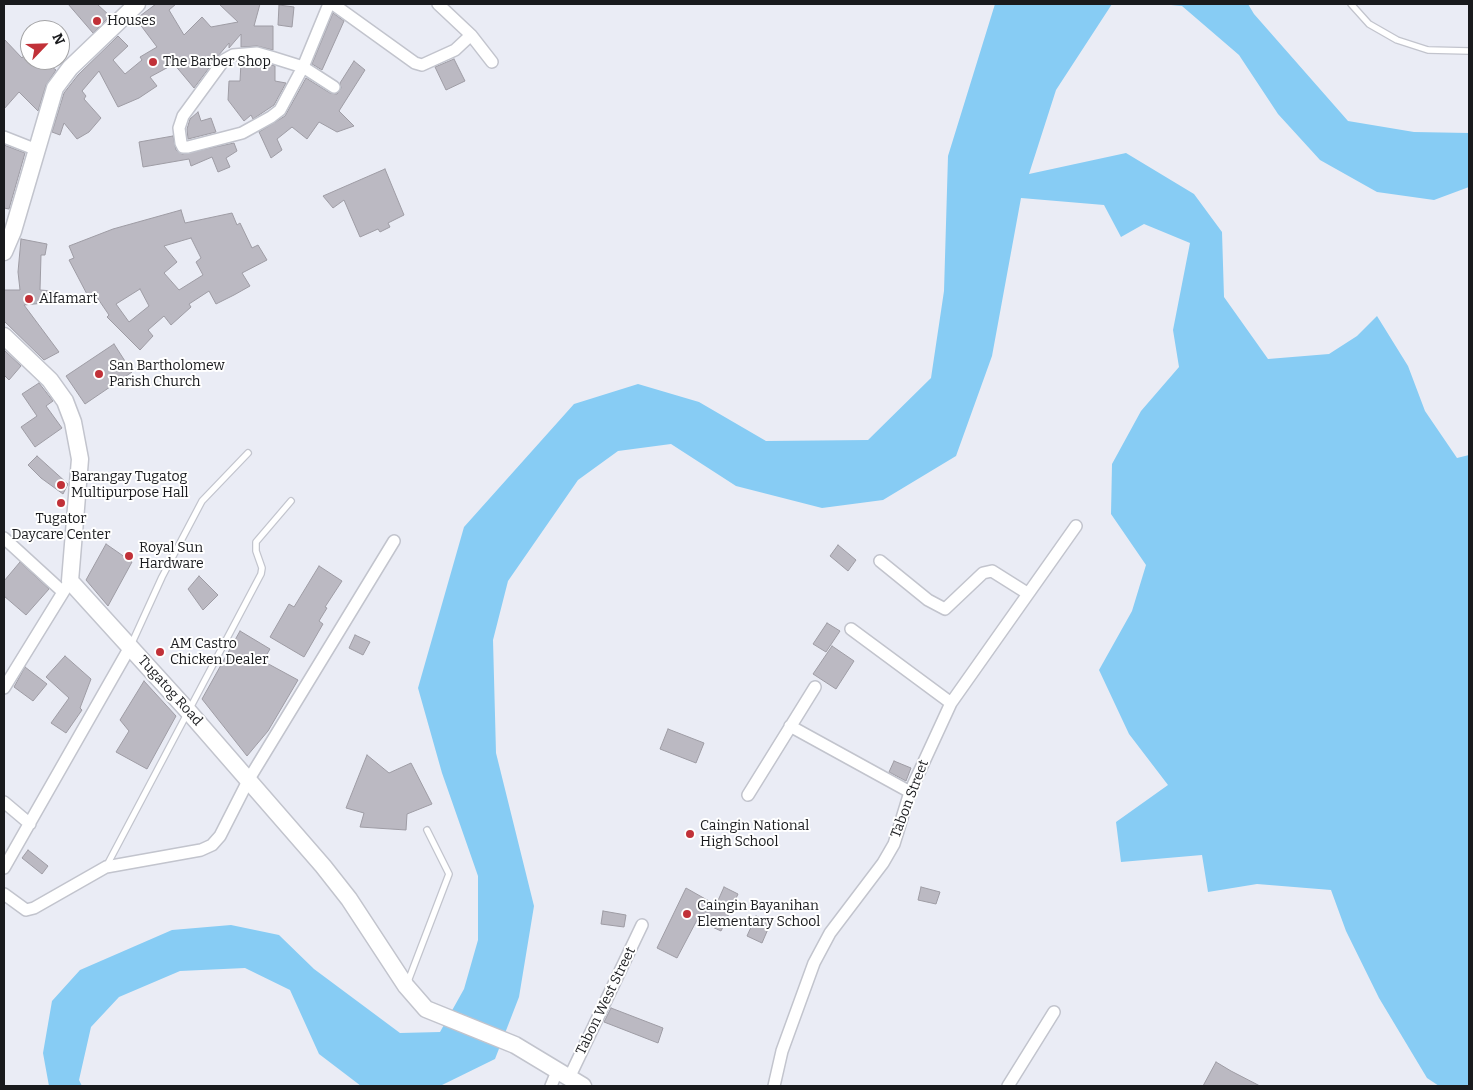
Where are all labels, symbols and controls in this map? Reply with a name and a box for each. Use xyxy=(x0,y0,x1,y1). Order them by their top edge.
place label: Houses xyxy=(107,13,156,29)
marker: Houses xyxy=(91,15,103,27)
north arrow xyxy=(20,20,70,70)
text: N xyxy=(48,31,68,47)
place label: The Barber Shop xyxy=(163,54,271,70)
marker: The Barber Shop xyxy=(147,56,159,68)
place label: Alfamart xyxy=(39,291,97,307)
marker: Alfamart xyxy=(23,293,35,305)
place label: San Bartholomew Parish Church xyxy=(109,358,225,391)
marker: San Bartholomew Parish Church xyxy=(93,368,105,380)
place label: Barangay Tugatog Multipurpose Hall xyxy=(71,469,189,502)
marker: Barangay Tugatog Multipurpose Hall xyxy=(55,479,67,491)
marker: Tugator Daycare Center xyxy=(55,497,67,509)
place label: Tugator Daycare Center xyxy=(12,511,110,544)
place label: Royal Sun Hardware xyxy=(139,540,204,572)
marker: Royal Sun Hardware xyxy=(123,550,135,562)
place label: AM Castro Chicken Dealer xyxy=(170,636,268,669)
marker: AM Castro Chicken Dealer xyxy=(154,646,166,658)
street label: Tugatog Road xyxy=(134,653,206,729)
street label: Tabon Street xyxy=(887,758,933,840)
place label: Caingin National High School xyxy=(700,818,809,850)
marker: Caingin National High School xyxy=(684,828,696,840)
place label: Caingin Bayanihan Elementary School xyxy=(697,898,820,930)
marker: Caingin Bayanihan Elementary School xyxy=(681,908,693,920)
street label: Tabon West Street xyxy=(573,944,639,1058)

